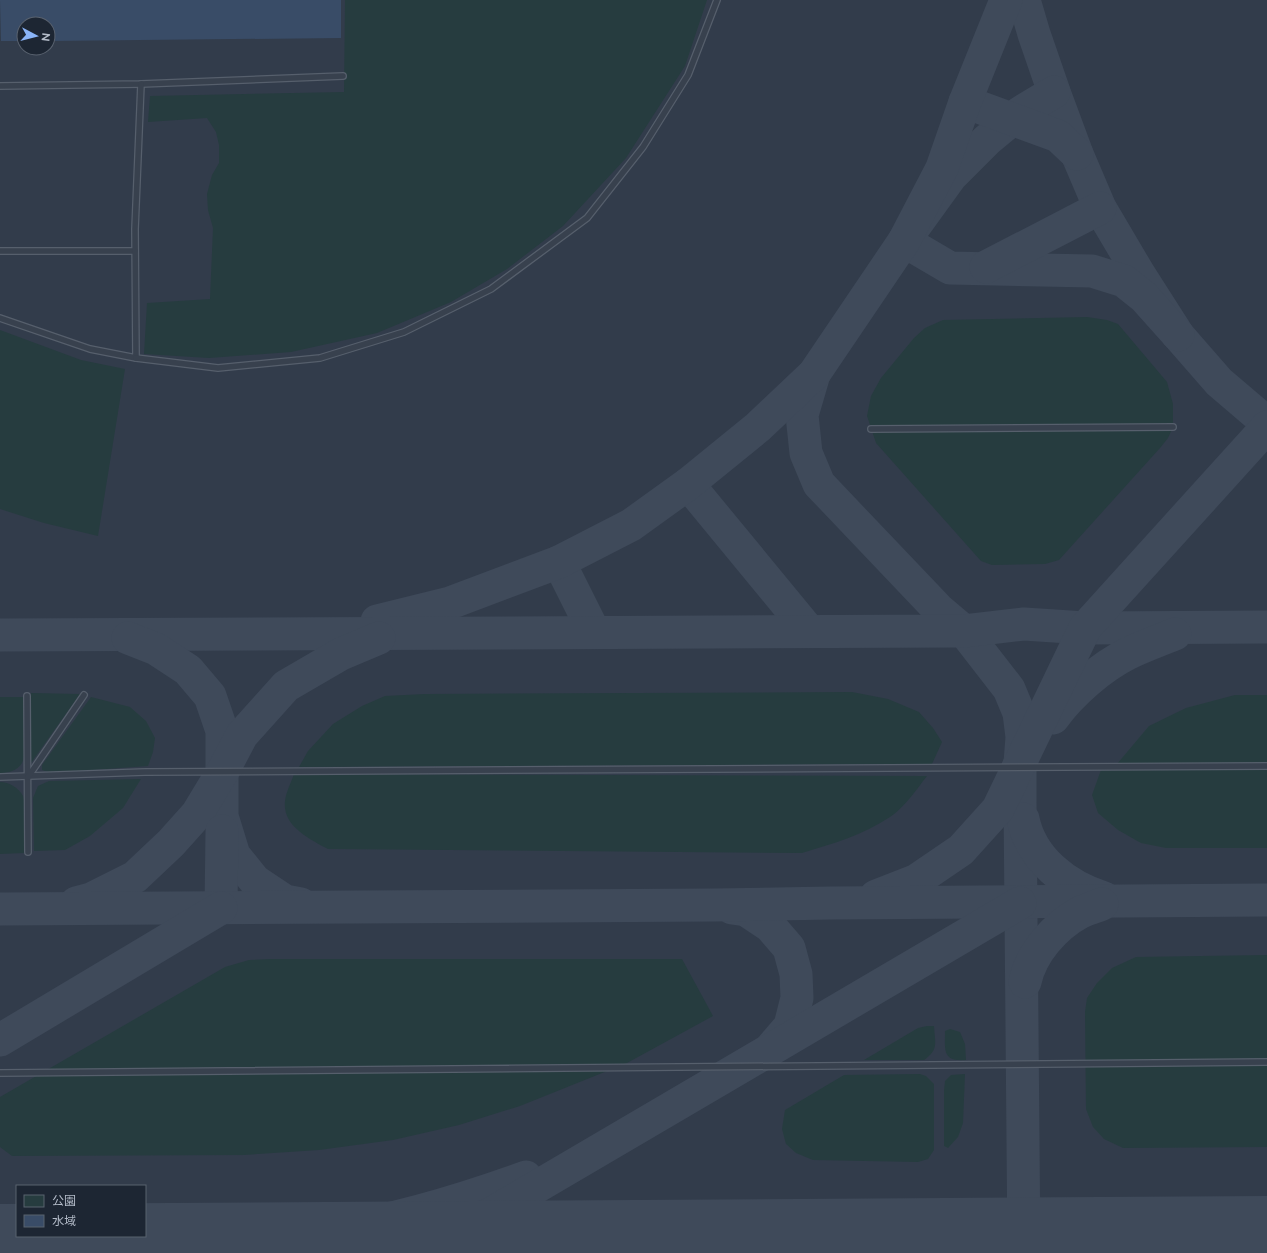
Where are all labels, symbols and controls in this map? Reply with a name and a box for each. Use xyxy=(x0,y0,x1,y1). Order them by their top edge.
north arrow xyxy=(16,16,56,56)
text: N xyxy=(38,32,52,42)
legend xyxy=(16,1185,146,1237)
text: 公園 xyxy=(52,1194,76,1208)
text: 水域 xyxy=(52,1214,76,1228)

